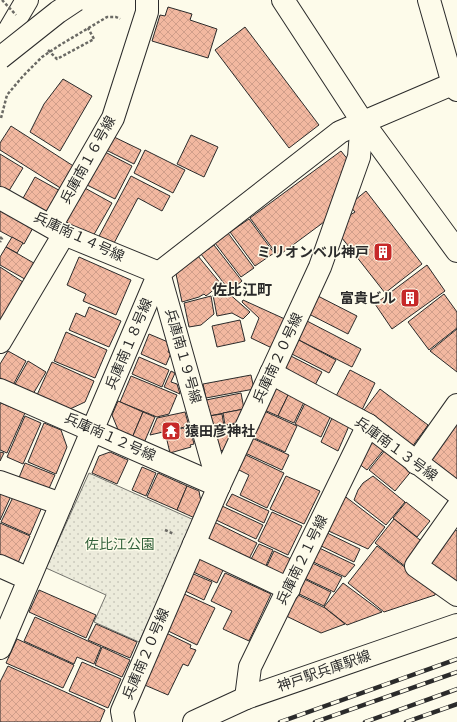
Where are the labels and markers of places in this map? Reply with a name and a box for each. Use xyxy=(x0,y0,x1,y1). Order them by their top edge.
building icon: ミリオンベル神戸 xyxy=(372,241,394,263)
place label: ミリオンベル神戸 xyxy=(257,244,369,261)
building icon: 富貴ビル xyxy=(399,287,421,309)
place label: 富貴ビル xyxy=(340,290,396,307)
temple icon: 猿田彦神社 xyxy=(160,420,182,442)
place label: 猿田彦神社 xyxy=(185,423,255,440)

